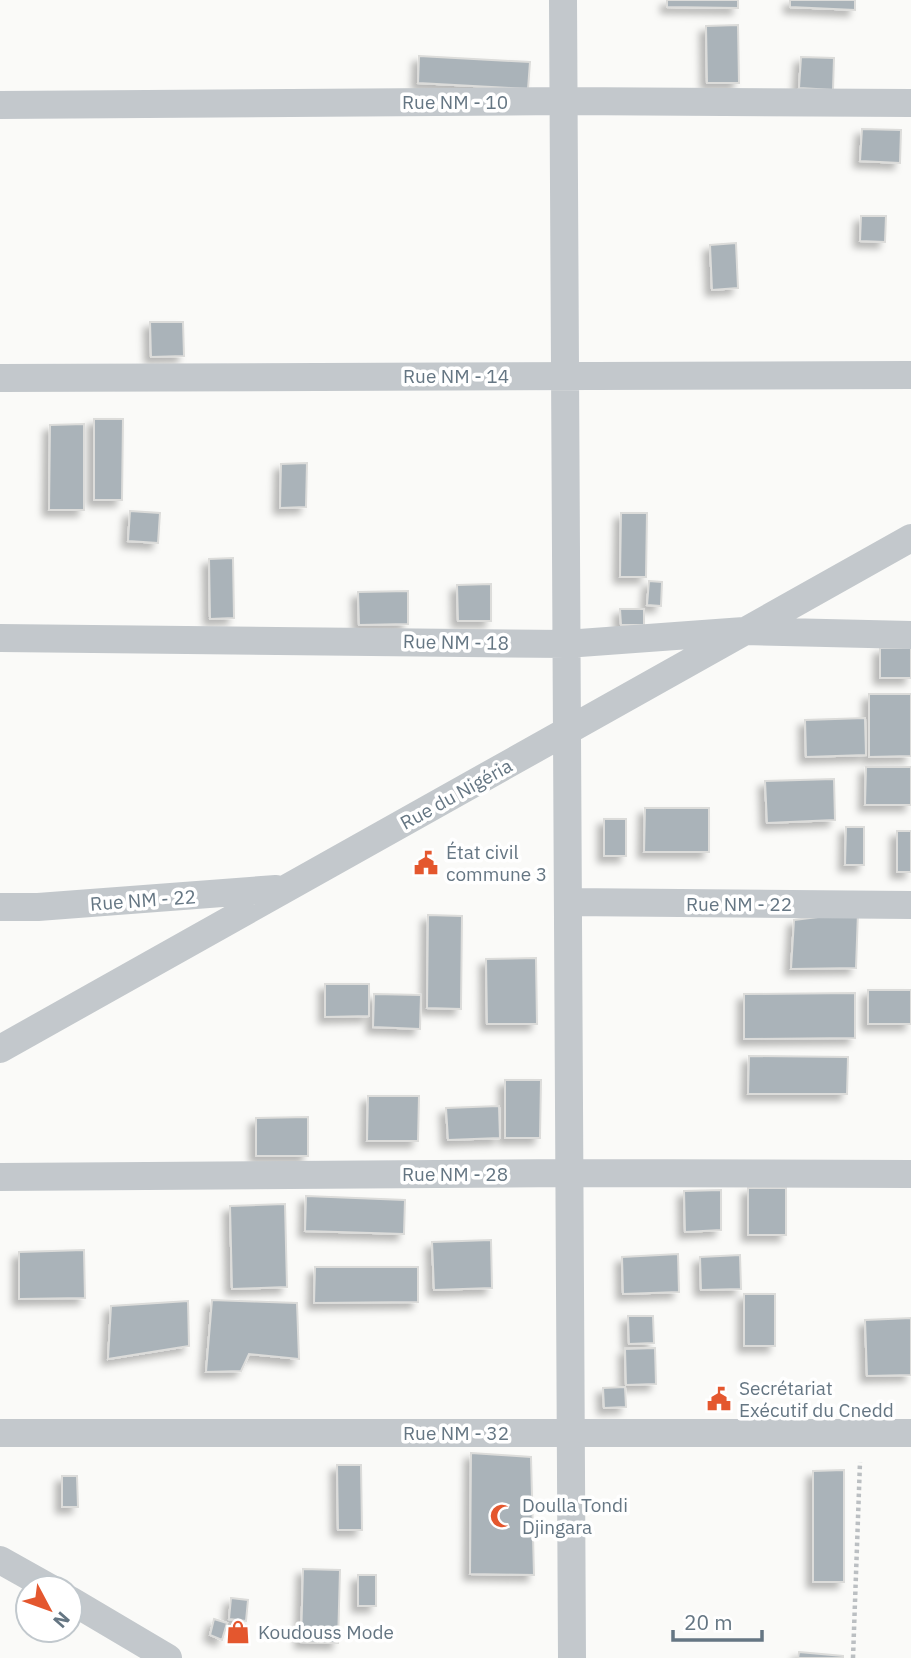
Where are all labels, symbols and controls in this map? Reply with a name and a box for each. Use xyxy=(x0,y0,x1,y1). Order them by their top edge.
street label: Rue NM - 10 xyxy=(402,90,508,114)
street label: Rue NM - 14 xyxy=(403,364,509,388)
street label: Rue NM - 18 xyxy=(403,629,509,655)
street label: Rue du Nigéria xyxy=(396,753,516,835)
place label: État civil commune 3 xyxy=(446,840,547,886)
public building icon: État civil commune 3 xyxy=(412,849,440,877)
street label: Rue NM - 22 xyxy=(89,884,197,916)
street label: Rue NM - 22 xyxy=(686,892,792,916)
street label: Rue NM - 28 xyxy=(402,1162,508,1186)
place label: Secrétariat Exécutif du Cnedd xyxy=(739,1376,894,1422)
public building icon: Secrétariat Exécutif du Cnedd xyxy=(705,1385,733,1413)
street label: Rue NM - 32 xyxy=(403,1421,509,1445)
place label: Doulla Tondi Djingara xyxy=(522,1493,628,1539)
mosque icon: Doulla Tondi Djingara xyxy=(488,1502,516,1530)
north arrow xyxy=(14,1574,84,1644)
scale bar xyxy=(673,1598,762,1642)
text: N xyxy=(48,1607,75,1633)
text: 20 m xyxy=(684,1608,733,1636)
shop icon: Koudouss Mode xyxy=(224,1618,252,1646)
place label: Koudouss Mode xyxy=(258,1620,394,1644)

